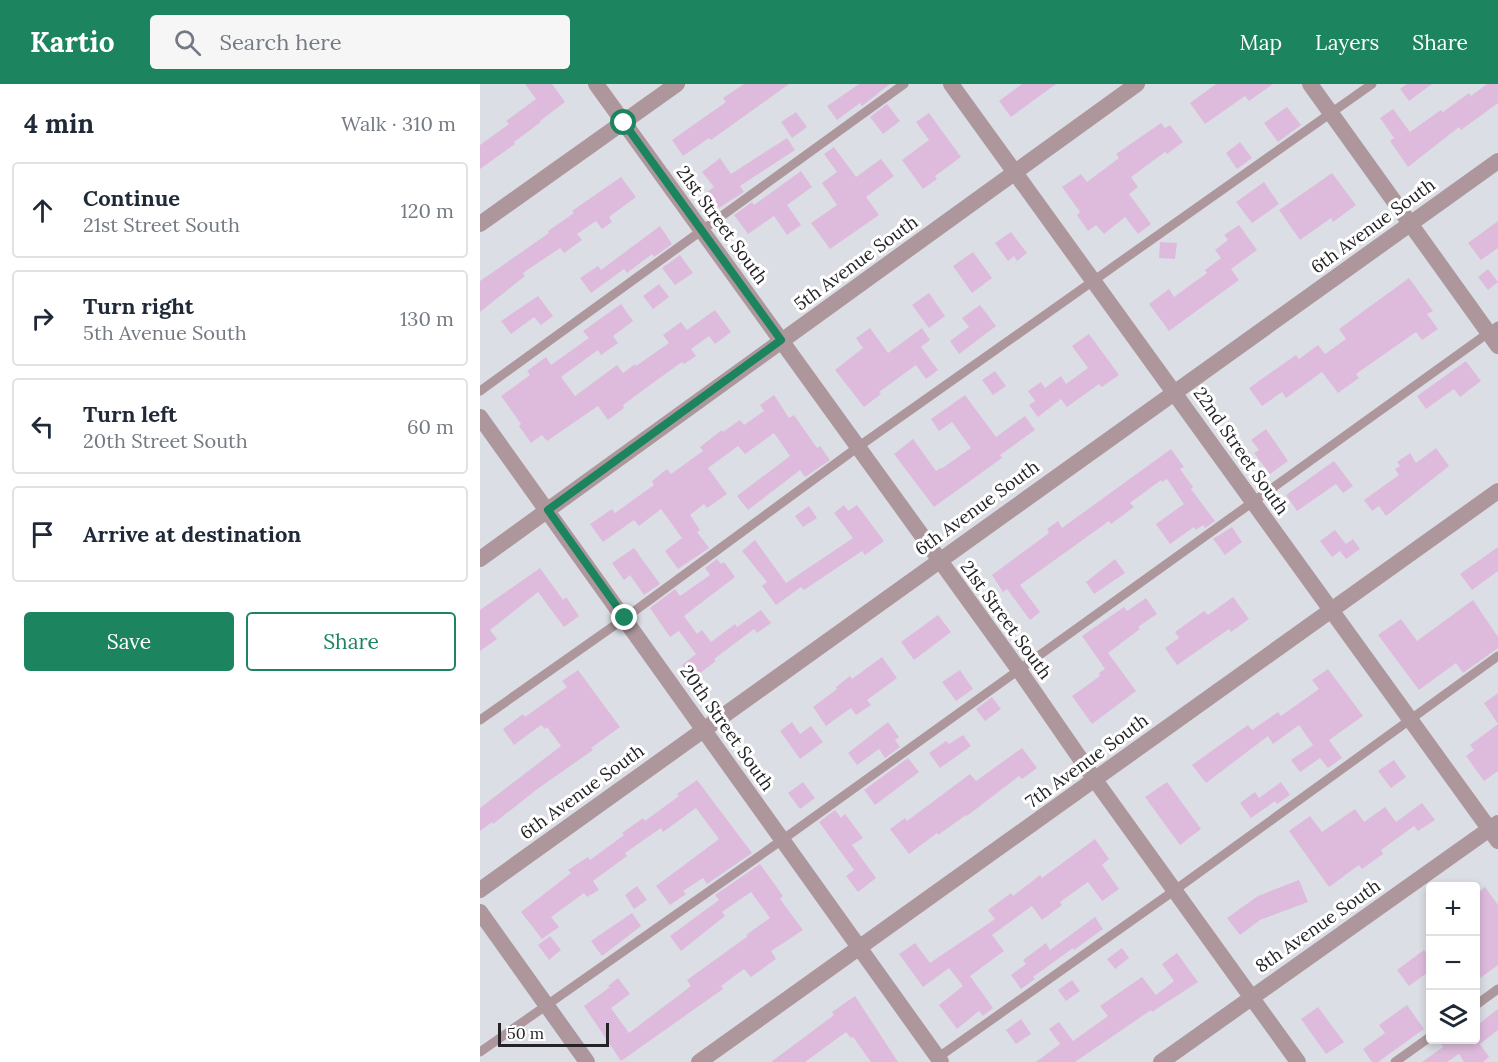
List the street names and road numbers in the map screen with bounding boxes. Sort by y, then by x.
street label: 21st Street South [672,161,773,289]
street label: 6th Avenue South [1306,173,1439,278]
street label: 5th Avenue South [789,210,922,315]
street label: 22nd Street South [1189,382,1294,519]
street label: 6th Avenue South [910,455,1043,560]
street label: 21st Street South [956,556,1057,684]
street label: 20th Street South [675,660,779,795]
street label: 7th Avenue South [1021,708,1153,813]
street label: 6th Avenue South [515,739,648,844]
street label: 8th Avenue South [1251,874,1385,977]

